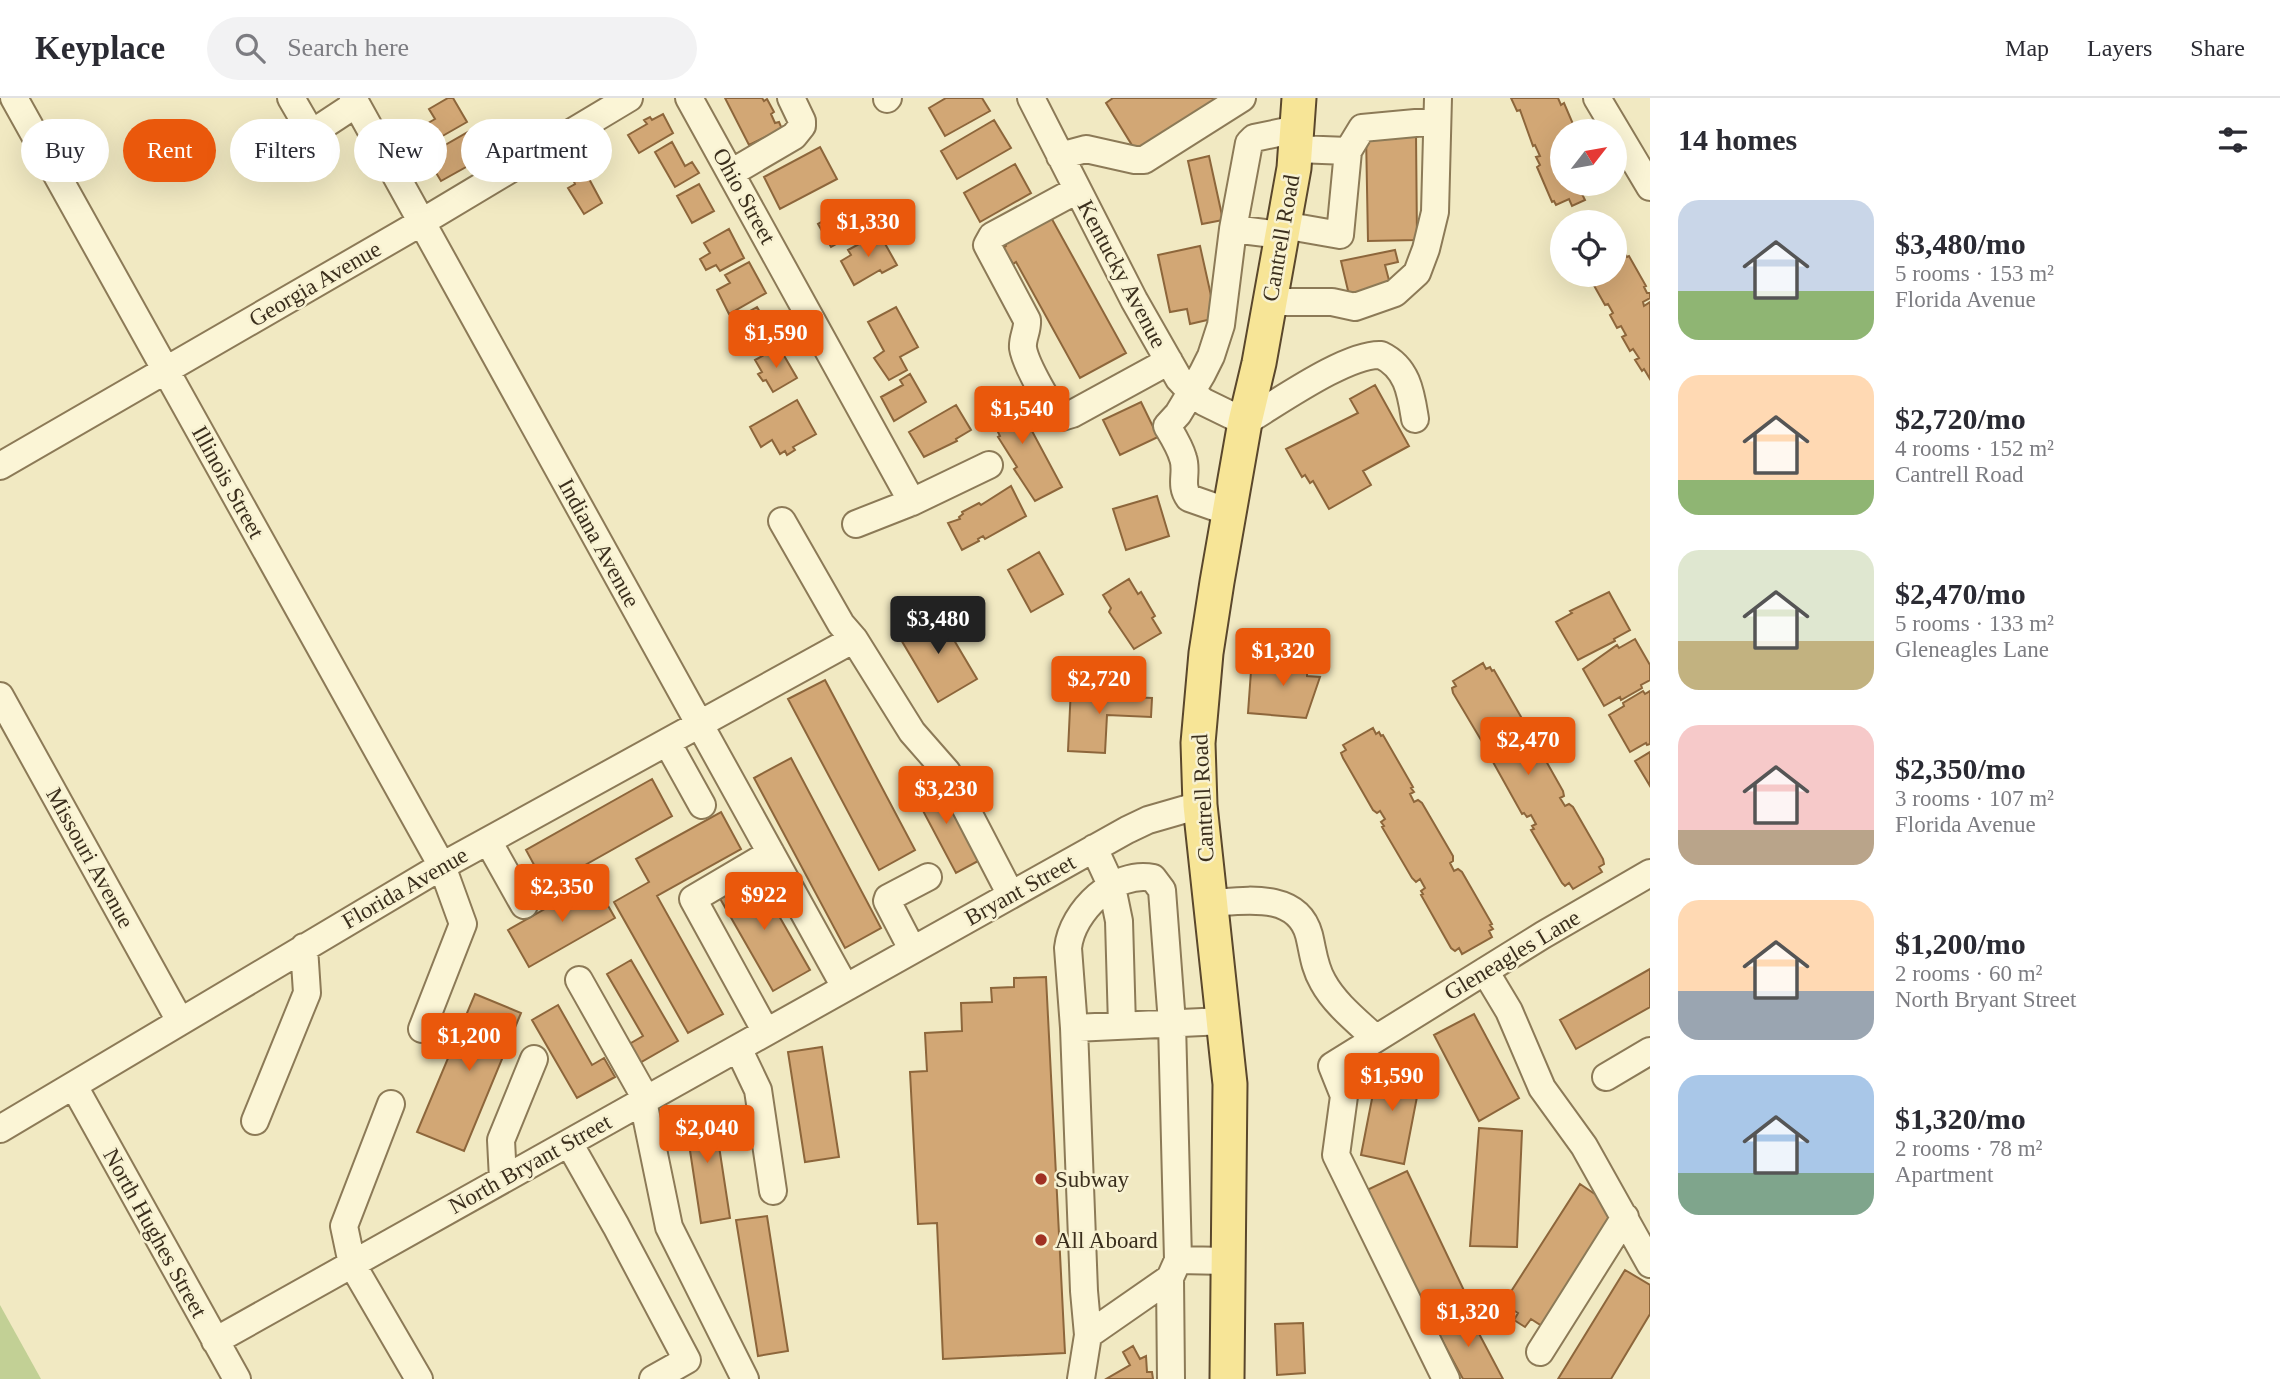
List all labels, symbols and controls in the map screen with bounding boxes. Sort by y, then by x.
search box [207,17,697,80]
icon: search [231,29,269,67]
text: Keyplace [35,30,165,66]
text: Search here [287,33,409,62]
text: Map [2005,35,2049,61]
text: Layers [2087,35,2152,61]
text: Share [2190,35,2245,61]
chip: Buy [21,119,109,182]
chip: Rent [123,119,216,182]
chip: Filters [230,119,340,182]
chip: New [354,119,447,182]
chip: Apartment [461,119,612,182]
north arrow [1550,119,1628,196]
map controls [1550,119,1627,287]
icon: filters [2214,121,2252,159]
text: 14 homes [1678,123,1797,156]
street label: Ohio Street [708,144,781,249]
street label: Cantrell Road [1258,172,1305,303]
street label: Kentucky Avenue [1073,196,1171,352]
pin: $1,330 [811,200,925,259]
text: $1,330 [836,209,900,234]
button: locate [1550,210,1627,287]
text: $3,480/mo [1895,227,2026,260]
icon: home [1734,228,1818,312]
street label: Georgia Avenue [245,236,385,332]
text: 5 rooms · 153 m² [1895,261,2054,286]
text: Florida Avenue [1895,287,2036,312]
pin: $1,590 [719,310,833,370]
text: $1,590 [744,320,808,345]
pin: $1,540 [965,386,1079,446]
text: $1,540 [990,396,1054,421]
text: $2,720/mo [1895,402,2026,435]
icon: home [1734,403,1818,487]
street label: Illinois Street [187,421,269,543]
text: 4 rooms · 152 m² [1895,436,2054,461]
text: Cantrell Road [1895,462,2023,487]
street label: Indiana Avenue [553,474,645,612]
text: $2,470/mo [1895,577,2026,610]
icon: home [1734,578,1818,662]
pin: $3,480 [881,596,995,656]
text: $3,480 [906,606,970,631]
text: 5 rooms · 133 m² [1895,611,2054,636]
pin: $1,320 [1226,628,1340,688]
text: Gleneagles Lane [1895,637,2049,662]
text: $1,320 [1251,638,1315,663]
pin: $2,720 [1042,656,1156,716]
text: $2,720 [1067,666,1131,691]
pin: $2,470 [1471,718,1585,777]
text: $2,470 [1496,727,1560,752]
street label: Cantrell Road [1187,733,1219,863]
text: $2,350/mo [1895,752,2026,785]
icon: home [1734,753,1818,837]
pin: $3,230 [889,766,1003,826]
text: $3,230 [914,776,978,801]
street label: Missouri Avenue [41,784,139,932]
text: 3 rooms · 107 m² [1895,786,2054,811]
text: Florida Avenue [1895,812,2036,837]
street label: Florida Avenue [338,842,472,934]
street label: Bryant Street [961,849,1080,931]
pin: $2,350 [505,864,619,924]
pin: $922 [723,872,805,932]
text: $2,350 [530,874,594,899]
text: $922 [741,882,787,907]
street label: Gleneagles Lane [1440,905,1584,1005]
text: $1,200/mo [1895,927,2026,960]
icon: home [1734,928,1818,1012]
text: 2 rooms · 60 m² [1895,961,2042,986]
text: North Bryant Street [1895,987,2076,1012]
pin: $1,200 [412,1014,526,1073]
text: $1,200 [437,1023,501,1048]
pin: $1,590 [1335,1054,1449,1113]
text: $1,590 [1360,1063,1424,1088]
text: $1,320/mo [1895,1102,2026,1135]
icon: home [1734,1103,1818,1187]
pin: $2,040 [650,1105,764,1165]
street label: North Bryant Street [445,1109,616,1219]
text: $2,040 [675,1115,739,1140]
text: 2 rooms · 78 m² [1895,1136,2042,1161]
street label: North Hughes Street [98,1144,212,1322]
text: Apartment [1895,1162,1993,1187]
place label: Subway [1055,1167,1130,1192]
marker: Subway [1033,1171,1049,1187]
place label: All Aboard [1055,1228,1158,1253]
marker: All Aboard [1033,1232,1049,1248]
pin: $1,320 [1411,1290,1525,1349]
text: $1,320 [1436,1299,1500,1324]

